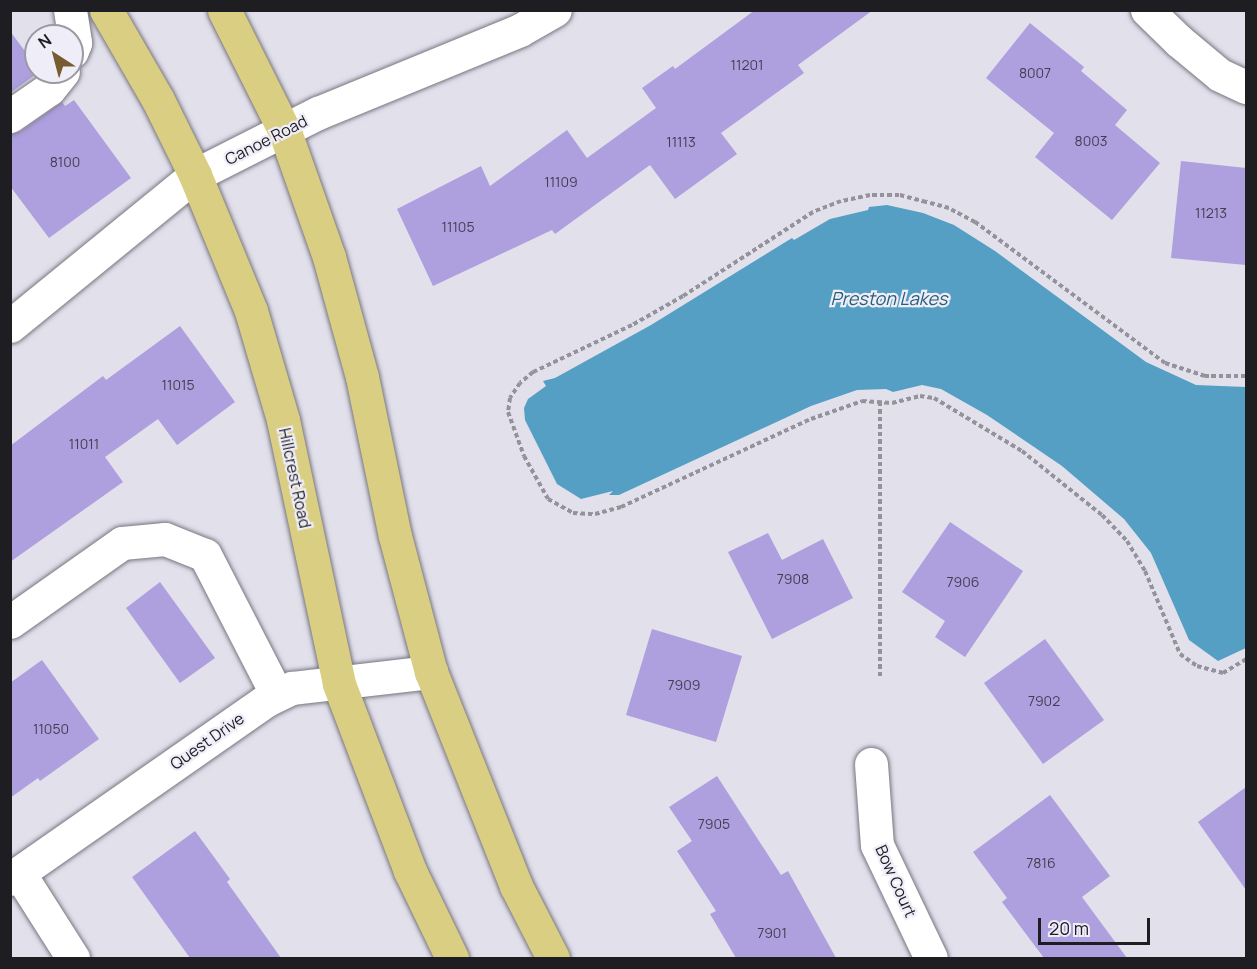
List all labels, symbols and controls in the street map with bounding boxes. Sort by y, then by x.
north arrow [24,24,84,84]
text: N [33,29,56,53]
house number: 11201 [731,57,763,73]
house number: 8007 [1019,65,1051,81]
street label: Canoe Road [222,111,310,169]
house number: 8003 [1075,133,1107,149]
house number: 11113 [666,134,696,150]
house number: 8100 [50,154,80,170]
house number: 11109 [544,174,578,190]
house number: 11213 [1195,205,1227,221]
house number: 11105 [441,219,475,235]
water label: Preston Lakes [831,287,947,309]
house number: 11015 [161,377,195,393]
street label: Hillcrest Road [275,426,315,530]
house number: 11011 [69,436,99,452]
house number: 7908 [777,571,809,587]
house number: 7906 [947,574,979,590]
house number: 7909 [668,677,700,693]
house number: 7902 [1028,693,1060,709]
street label: Quest Drive [166,709,248,773]
house number: 11050 [33,721,69,737]
house number: 7905 [698,816,730,832]
street label: Bow Court [872,842,920,920]
house number: 7816 [1026,855,1056,871]
scale bar [1041,906,1154,944]
text: 20 m [1049,916,1089,940]
house number: 7901 [757,925,787,941]

